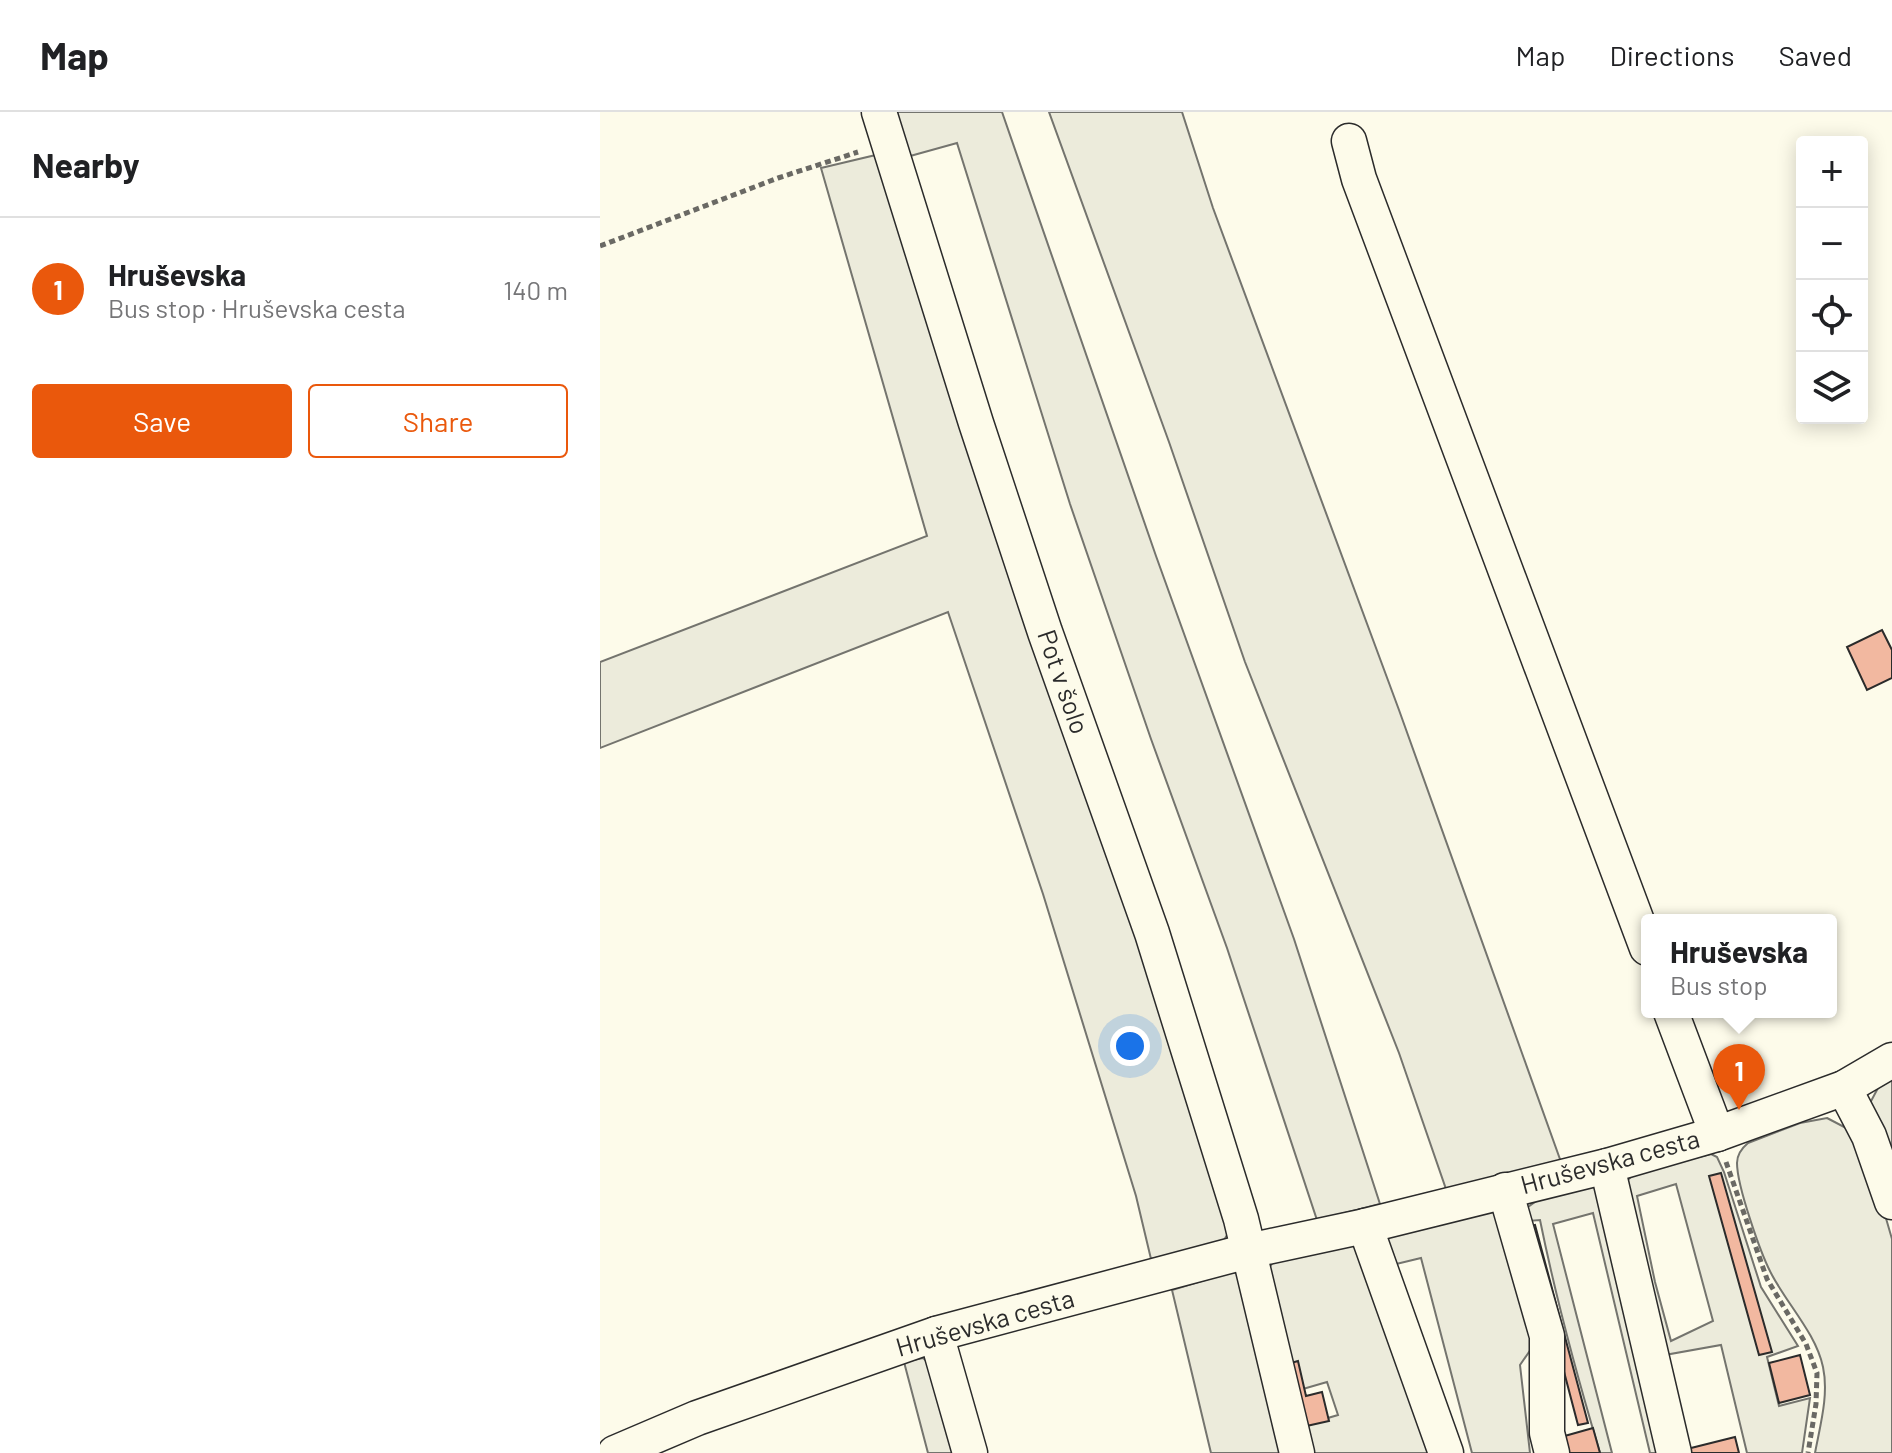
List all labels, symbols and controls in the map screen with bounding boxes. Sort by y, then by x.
text: Map [40,32,109,78]
text: Map [1516,38,1565,72]
text: Directions [1609,38,1735,72]
text: Saved [1779,38,1852,72]
map controls [1796,136,1868,424]
button: + [1796,136,1868,208]
text: Nearby [32,144,140,185]
button: − [1796,208,1868,280]
text: Hruševska [108,256,246,292]
text: 1 [53,274,63,305]
text: 140 m [503,274,568,305]
button: locate [1796,280,1868,352]
text: Bus stop · Hruševska cesta [108,292,406,323]
button: layers [1796,352,1868,424]
button: Save [32,384,292,458]
button: Share [308,384,568,458]
street label: Pot v šolo [1032,625,1097,738]
popup [1641,914,1837,1018]
text: Hruševska [1670,933,1808,969]
text: Bus stop [1670,969,1768,1000]
your location [1110,1026,1150,1066]
pin: 1 [1713,1044,1765,1110]
street label: Hruševska cesta [1517,1122,1703,1199]
street label: Hruševska cesta [892,1281,1077,1362]

